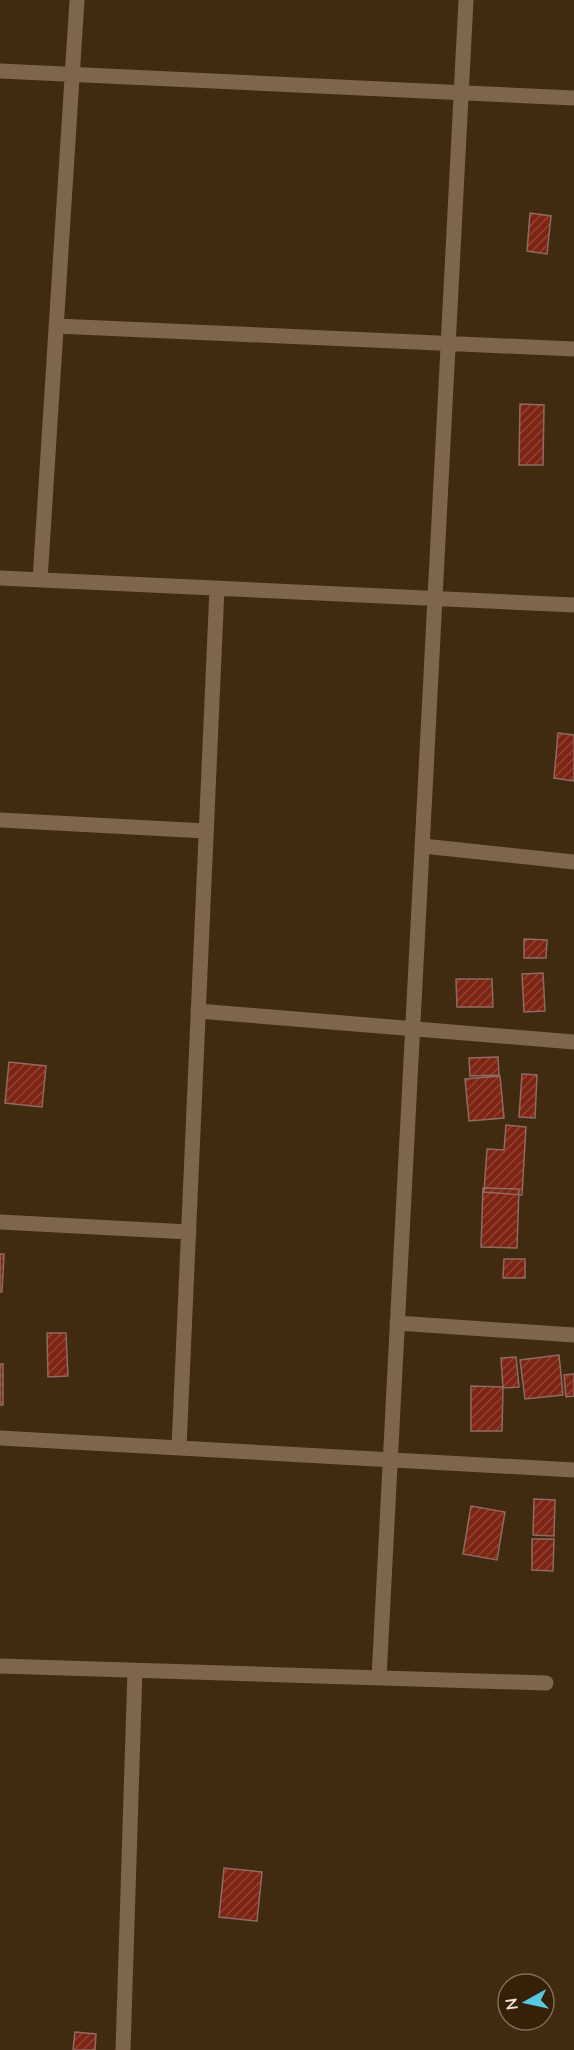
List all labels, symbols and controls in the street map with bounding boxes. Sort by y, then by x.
north arrow [496,1972,556,2032]
text: N [500,1996,524,2011]

